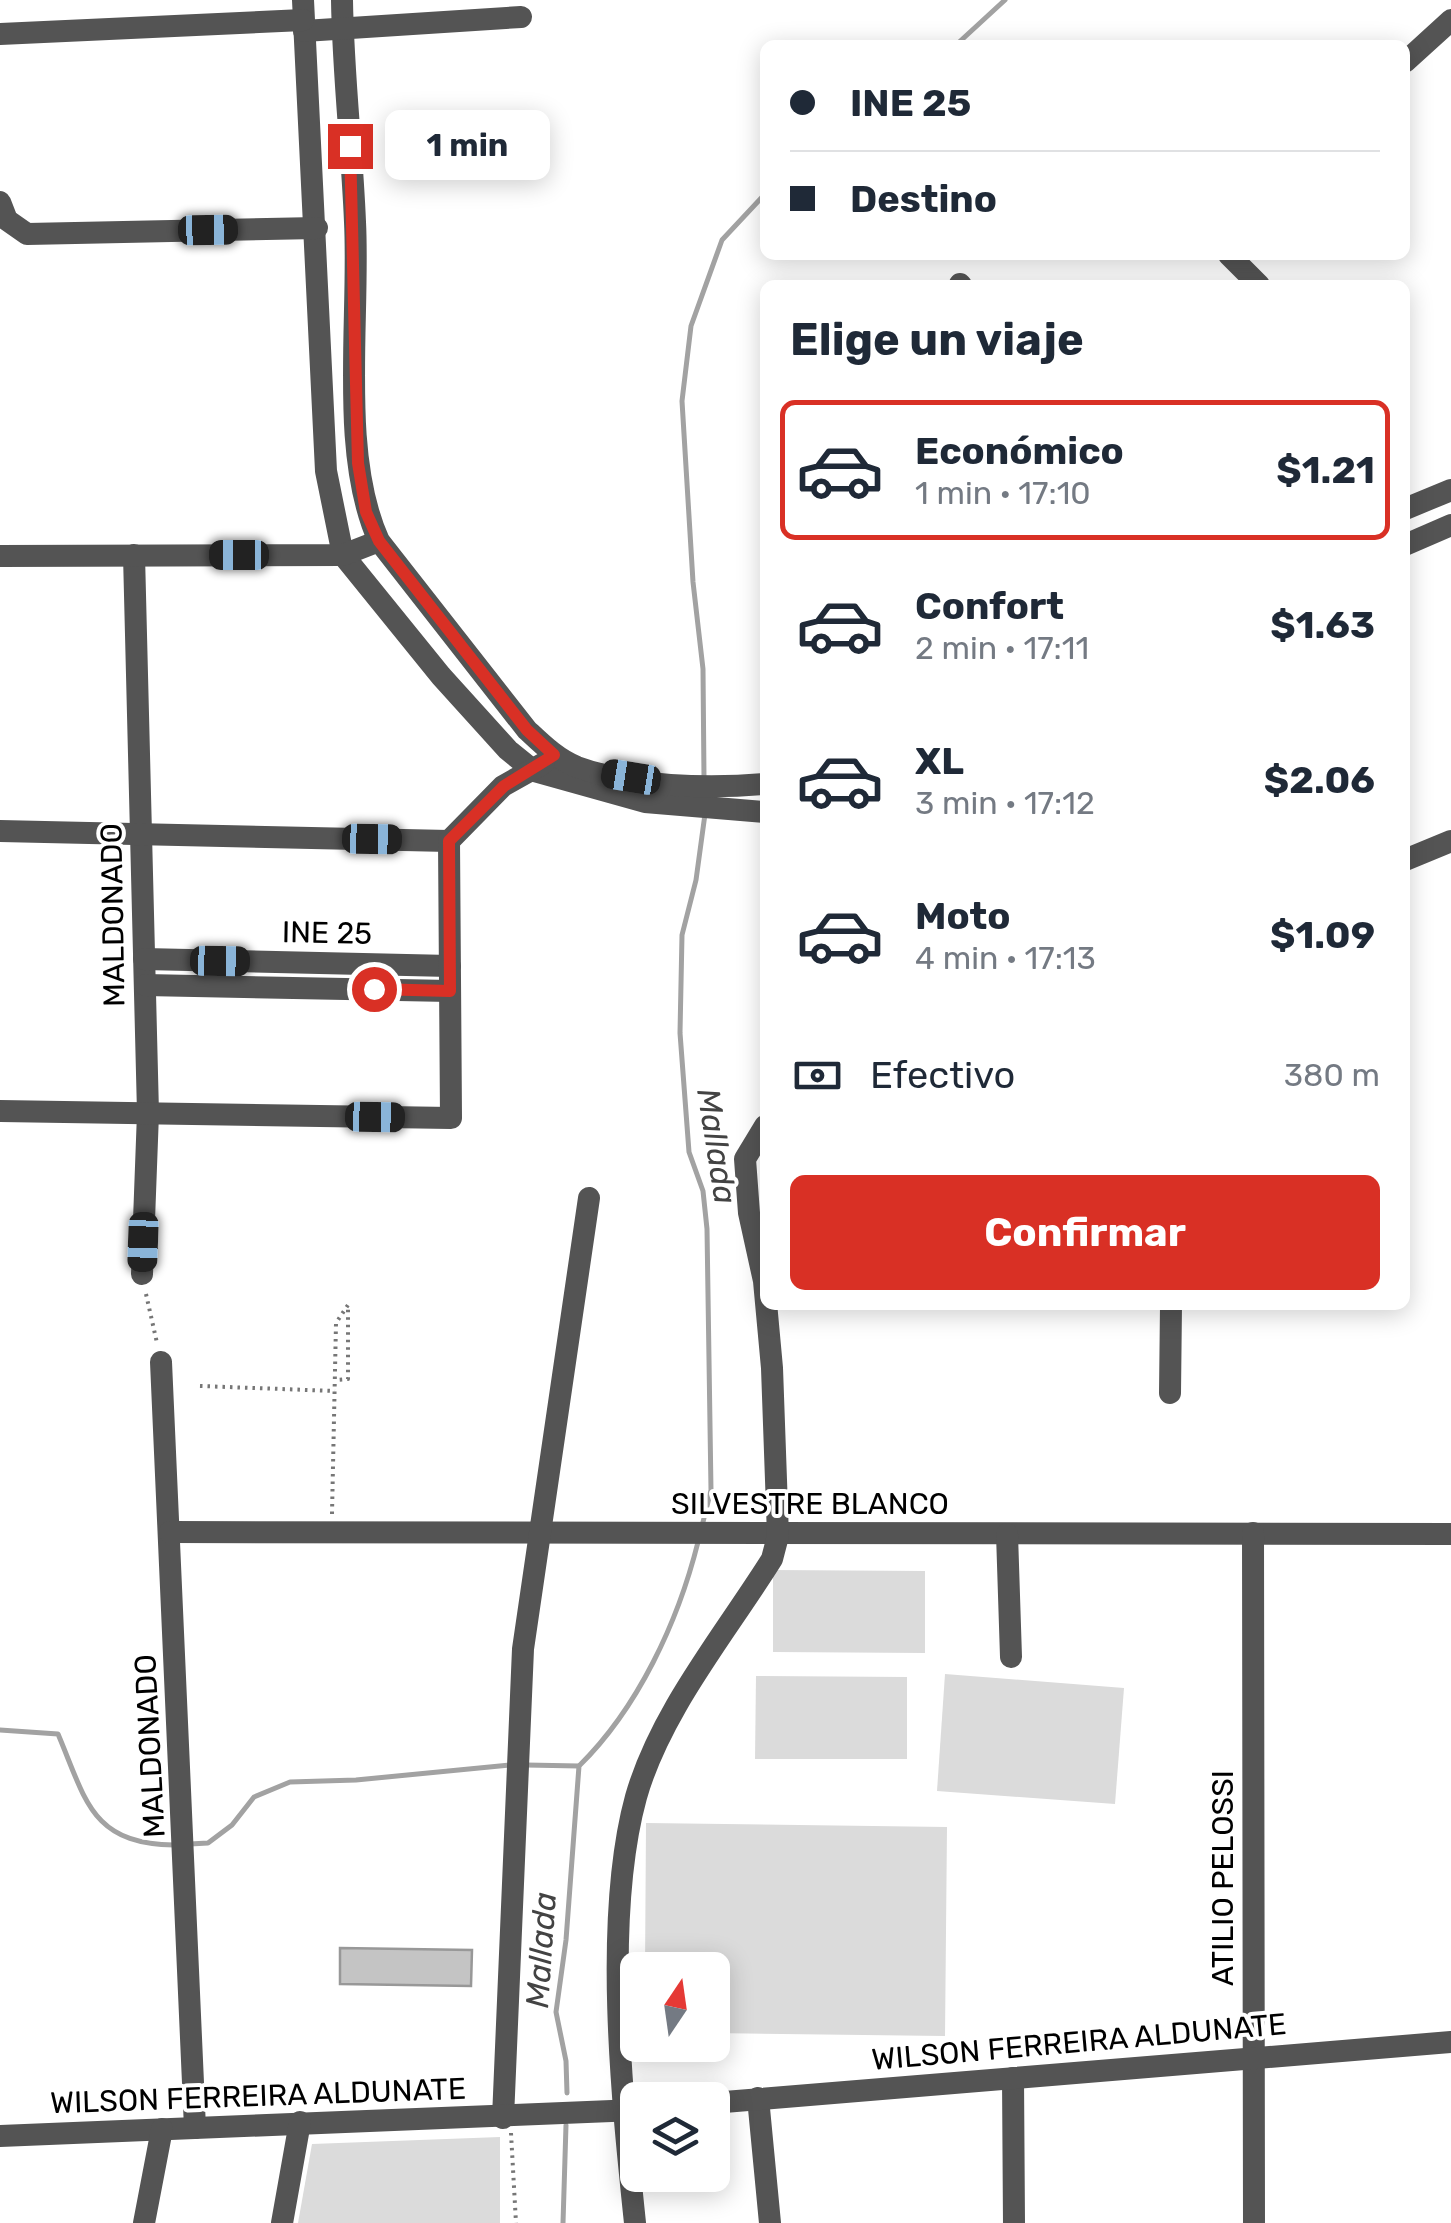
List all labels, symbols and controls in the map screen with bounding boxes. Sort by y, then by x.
text: INE 25 [850,80,971,126]
callout: 1 min [385,111,550,181]
route end [328,124,373,169]
text: 1 min [427,126,508,164]
text: Destino [850,176,997,222]
car [178,214,238,246]
text: Elige un viaje [790,313,1084,366]
icon: car [795,425,885,515]
text: Económico [915,428,1124,474]
text: $1.21 [1276,447,1375,493]
text: 1 min · 17:10 [915,474,1091,512]
car [209,540,269,570]
icon: car [795,580,885,670]
text: Confort [915,583,1064,629]
text: $1.63 [1270,602,1375,648]
text: 2 min · 17:11 [915,629,1089,667]
icon: car [795,735,885,825]
text: XL [915,738,964,784]
car [599,757,663,797]
text: $2.06 [1264,757,1375,803]
text: 3 min · 17:12 [915,784,1095,822]
street label: MALDONADO [93,823,133,1007]
car [342,823,402,855]
icon: car [795,890,885,980]
text: Moto [915,893,1011,939]
text: $1.09 [1270,912,1375,958]
street label: INE 25 [282,914,372,952]
text: 4 min · 17:13 [915,939,1096,977]
car [190,945,250,977]
route start [352,967,397,1012]
icon: cash [790,1048,845,1103]
text: Efectivo [870,1052,1015,1098]
text: 380 m [1284,1056,1380,1094]
water label: Mallada [689,1086,745,1206]
car [345,1101,405,1133]
button: Confirmar [790,1175,1380,1290]
car [127,1211,159,1273]
street label: SILVESTRE BLANCO [671,1486,949,1522]
street label: MALDONADO [127,1653,173,1839]
street label: ATILIO PELOSSI [1205,1770,1241,1986]
water label: Mallada [518,1891,564,2009]
north arrow [620,1952,730,2062]
map controls [620,1952,730,2192]
street label: WILSON FERREIRA ALDUNATE [870,2006,1288,2078]
street label: WILSON FERREIRA ALDUNATE [49,2071,467,2121]
button: layers [620,2082,730,2192]

